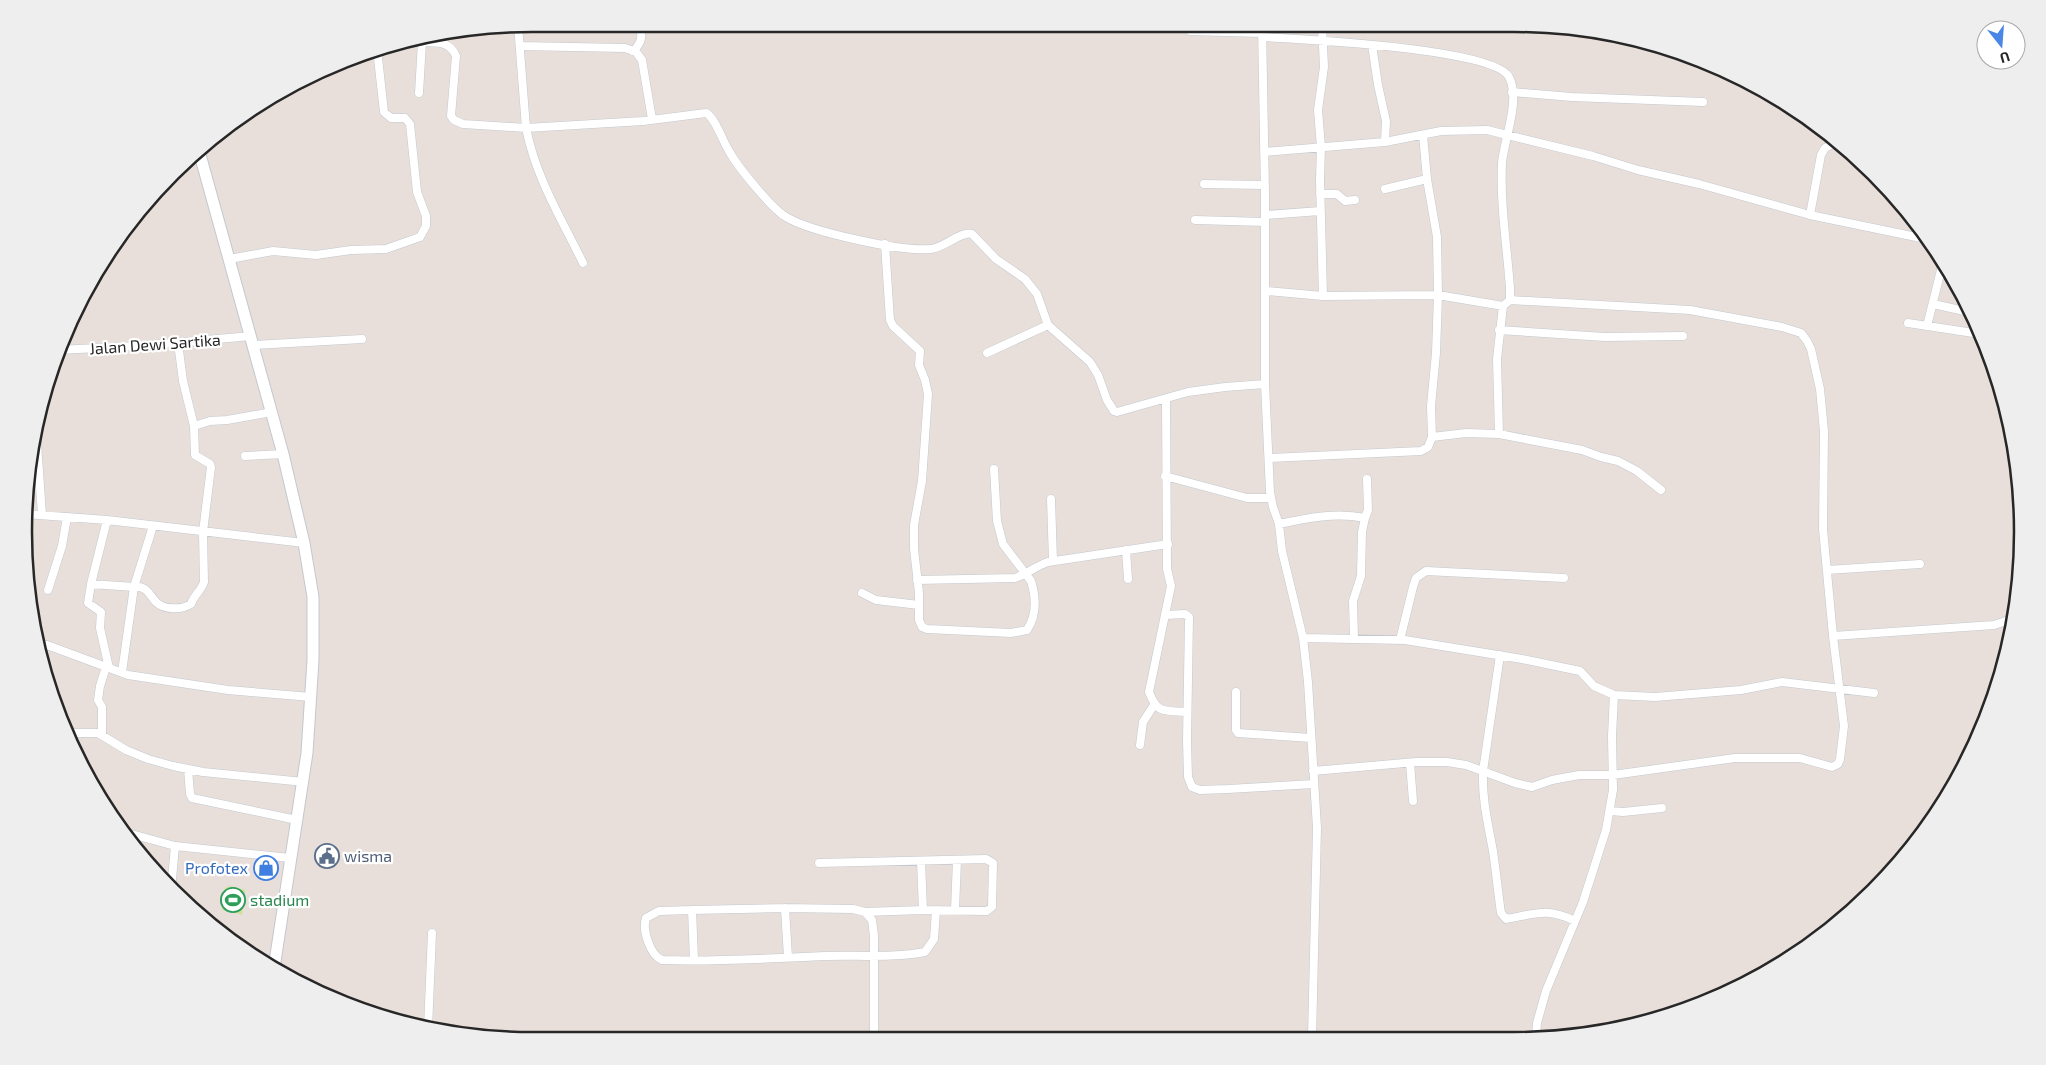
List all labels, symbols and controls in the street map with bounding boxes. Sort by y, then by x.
north arrow [1976,20,2026,70]
text: U [1998,48,2012,67]
street label: Jalan Dewi Sartika [89,329,221,358]
public building icon: wisma [314,843,340,869]
place label: wisma [344,846,392,865]
shop icon: Profotex [253,855,279,881]
place label: Profotex [185,858,249,877]
sports icon: stadium [220,887,246,913]
place label: stadium [250,890,309,909]

